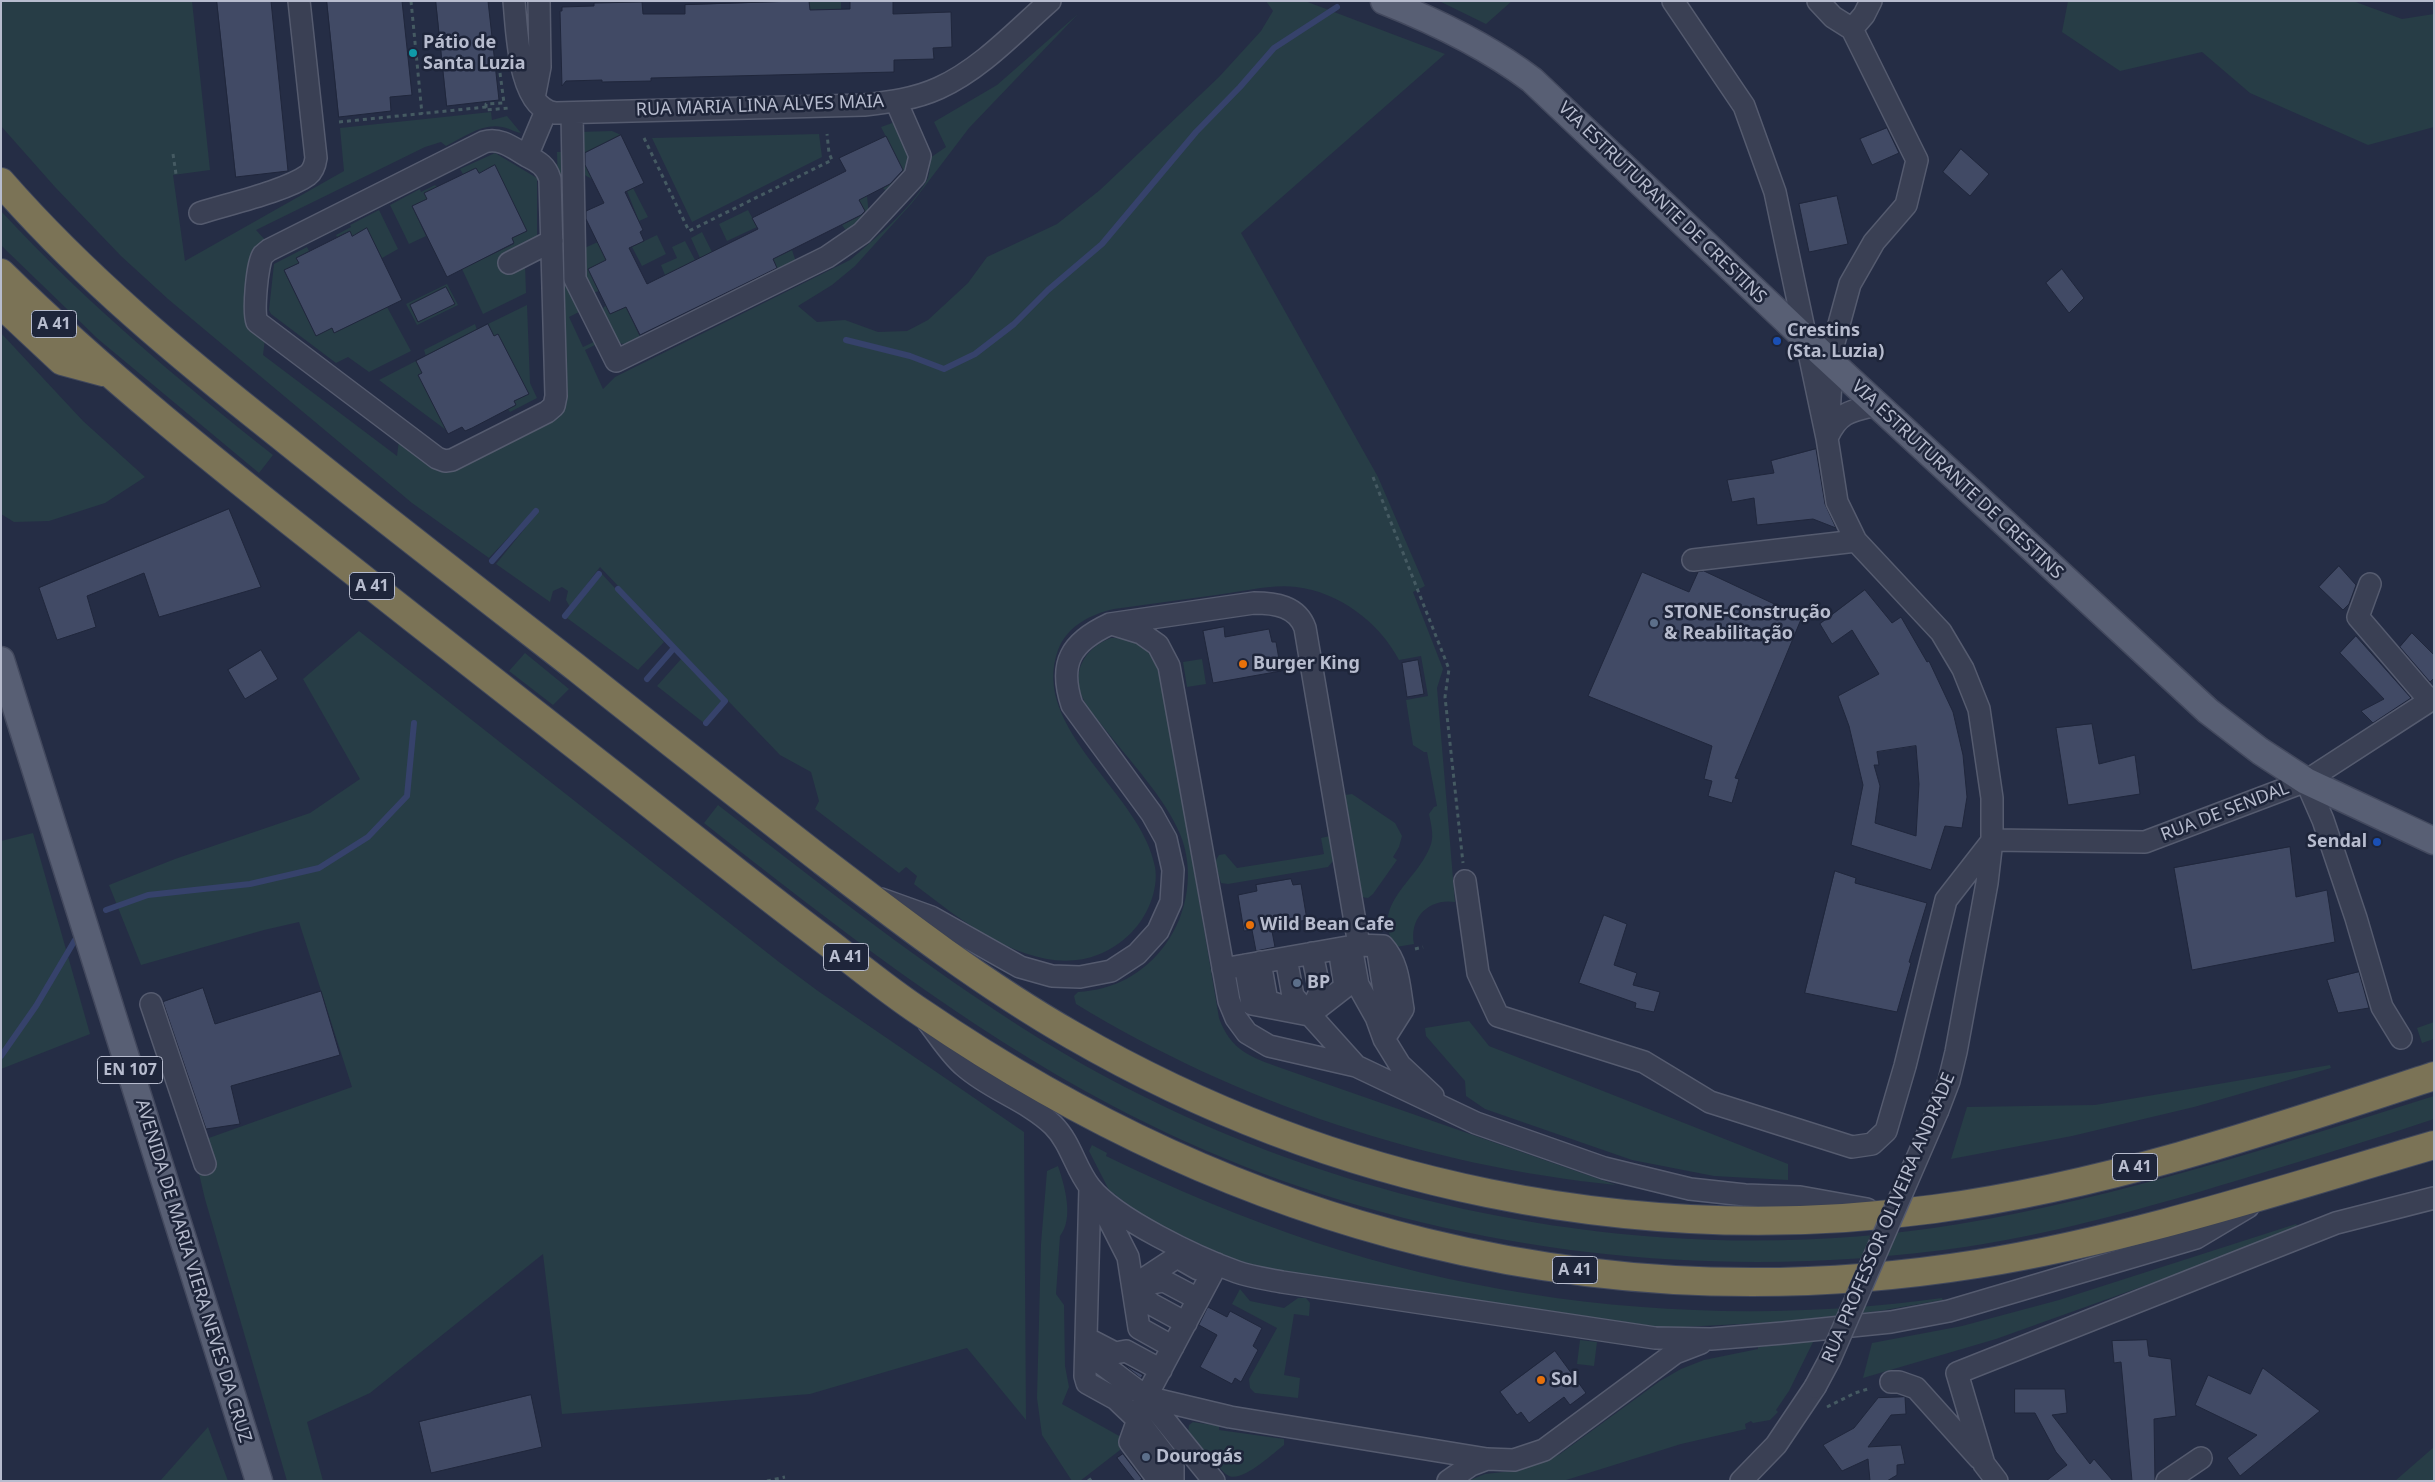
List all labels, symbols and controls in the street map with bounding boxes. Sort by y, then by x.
place label: Pátio de Santa Luzia [423,32,525,74]
marker: Pátio de Santa Luzia [407,47,419,59]
street label: RUA MARIA LINA ALVES MAIA [635,91,885,121]
street label: VIA ESTRUTURANTE DE CRESTINS [1553,97,1771,309]
road number: A 41 [32,310,76,338]
place label: Crestins (Sta. Luzia) [1787,320,1884,362]
marker: Crestins (Sta. Luzia) [1771,335,1783,347]
street label: VIA ESTRUTURANTE DE CRESTINS [1847,376,2067,584]
road number: A 41 [350,572,394,600]
place label: STONE-Construção & Reabilitação [1664,602,1831,644]
marker: STONE-Construção & Reabilitação [1648,617,1660,629]
place label: Burger King [1253,653,1360,675]
marker: Burger King [1237,658,1249,670]
street label: RUA DE SENDAL [2158,778,2292,846]
place label: Sendal [2307,831,2367,853]
marker: Sendal [2371,836,2383,848]
place label: Wild Bean Cafe [1260,914,1394,936]
marker: Wild Bean Cafe [1244,919,1256,931]
road number: A 41 [824,944,868,970]
place label: BP [1307,972,1330,994]
marker: BP [1291,977,1303,989]
road number: EN 107 [98,1056,162,1084]
street label: RUA PROFESSOR OLIVEIRA ANDRADE [1818,1069,1960,1367]
street label: AVENIDA DE MARIA VIERA NEVES DA CRUZ [130,1097,256,1445]
road number: A 41 [2112,1154,2158,1180]
road number: A 41 [1552,1256,1598,1284]
place label: Sol [1551,1369,1578,1391]
marker: Sol [1535,1374,1547,1386]
place label: Dourogás [1156,1446,1242,1468]
marker: Dourogás [1140,1451,1152,1463]

